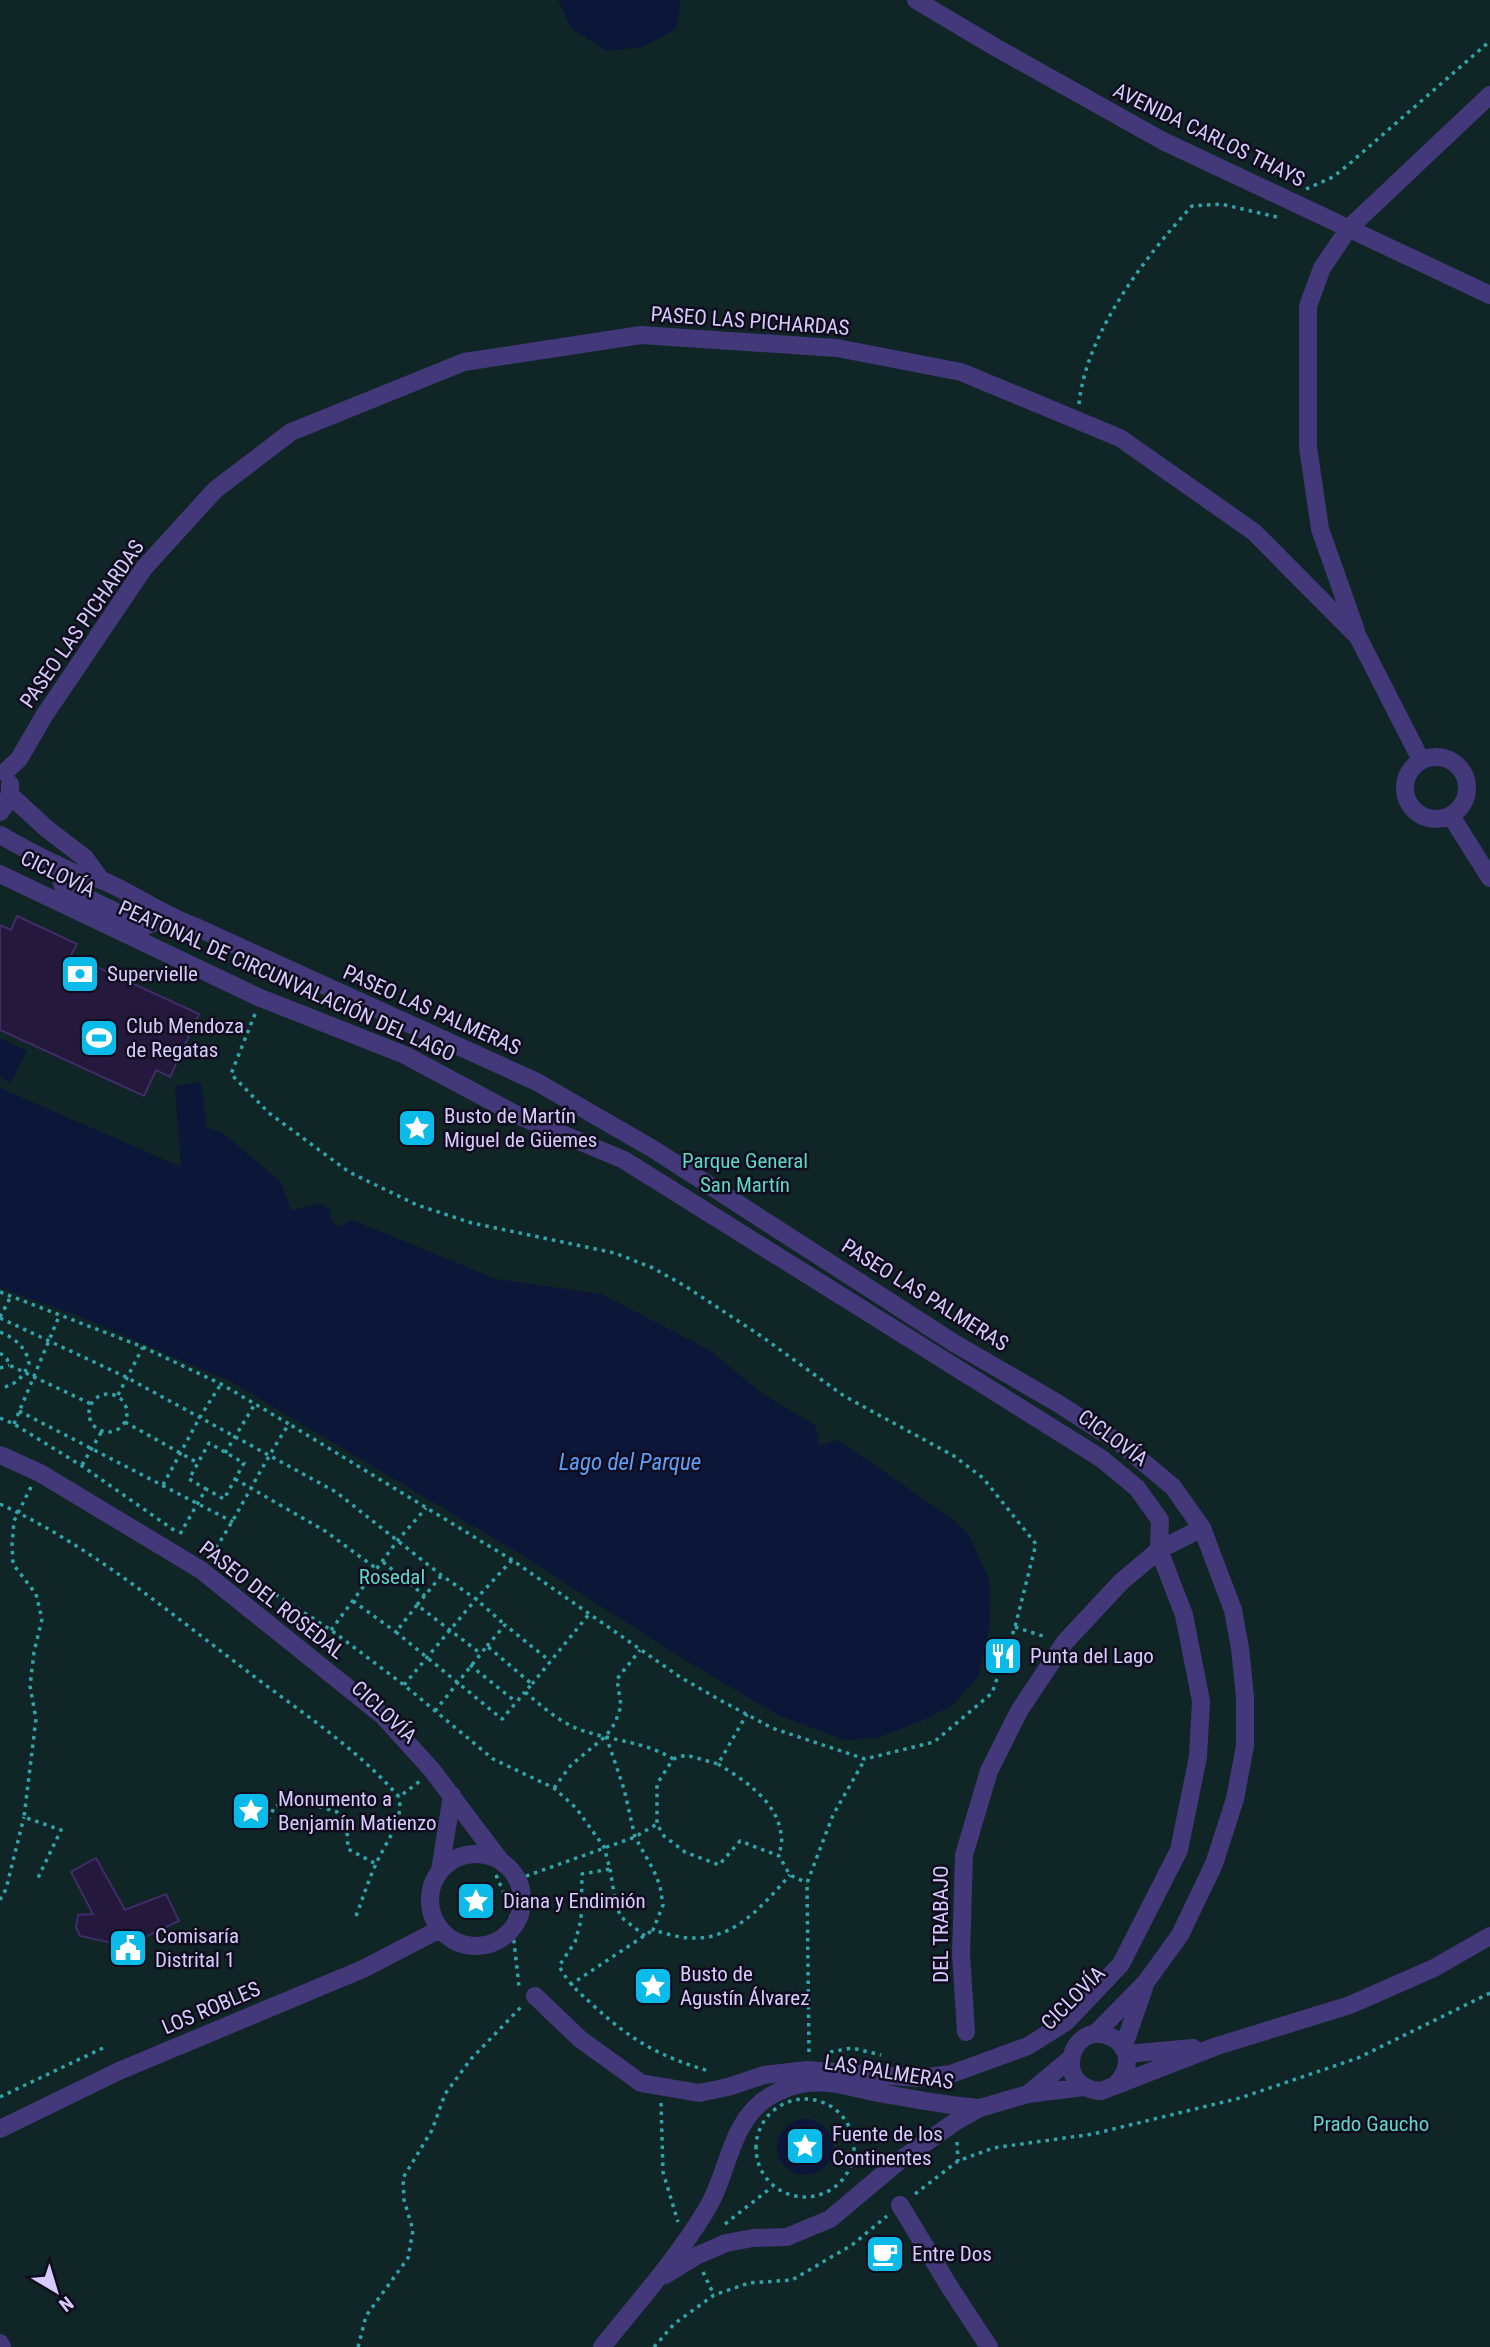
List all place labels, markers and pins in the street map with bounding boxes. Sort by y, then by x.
bank icon: Supervielle [59,953,101,995]
place label: Supervielle [107,962,198,986]
place label: Club Mendoza de Regatas [126,1014,244,1062]
sports icon: Club Mendoza de Regatas [78,1017,120,1059]
place label: Busto de Martín Miguel de Güemes [444,1104,597,1152]
place icon: Busto de Martín Miguel de Güemes [396,1107,438,1149]
restaurant icon: Punta del Lago [982,1635,1024,1677]
place label: Punta del Lago [1030,1644,1154,1668]
place label: Monumento a Benjamín Matienzo [278,1787,437,1835]
place icon: Monumento a Benjamín Matienzo [230,1790,272,1832]
place icon: Diana y Endimión [455,1880,497,1922]
place label: Diana y Endimión [503,1889,646,1913]
place label: Comisaría Distrital 1 [155,1924,239,1972]
public building icon: Comisaría Distrital 1 [107,1927,149,1969]
place label: Busto de Agustín Álvarez [680,1962,809,2010]
place icon: Busto de Agustín Álvarez [632,1965,674,2007]
place label: Fuente de los Continentes [832,2122,943,2170]
place icon: Fuente de los Continentes [784,2125,826,2167]
cafe icon: Entre Dos [864,2233,906,2275]
place label: Entre Dos [912,2242,992,2266]

